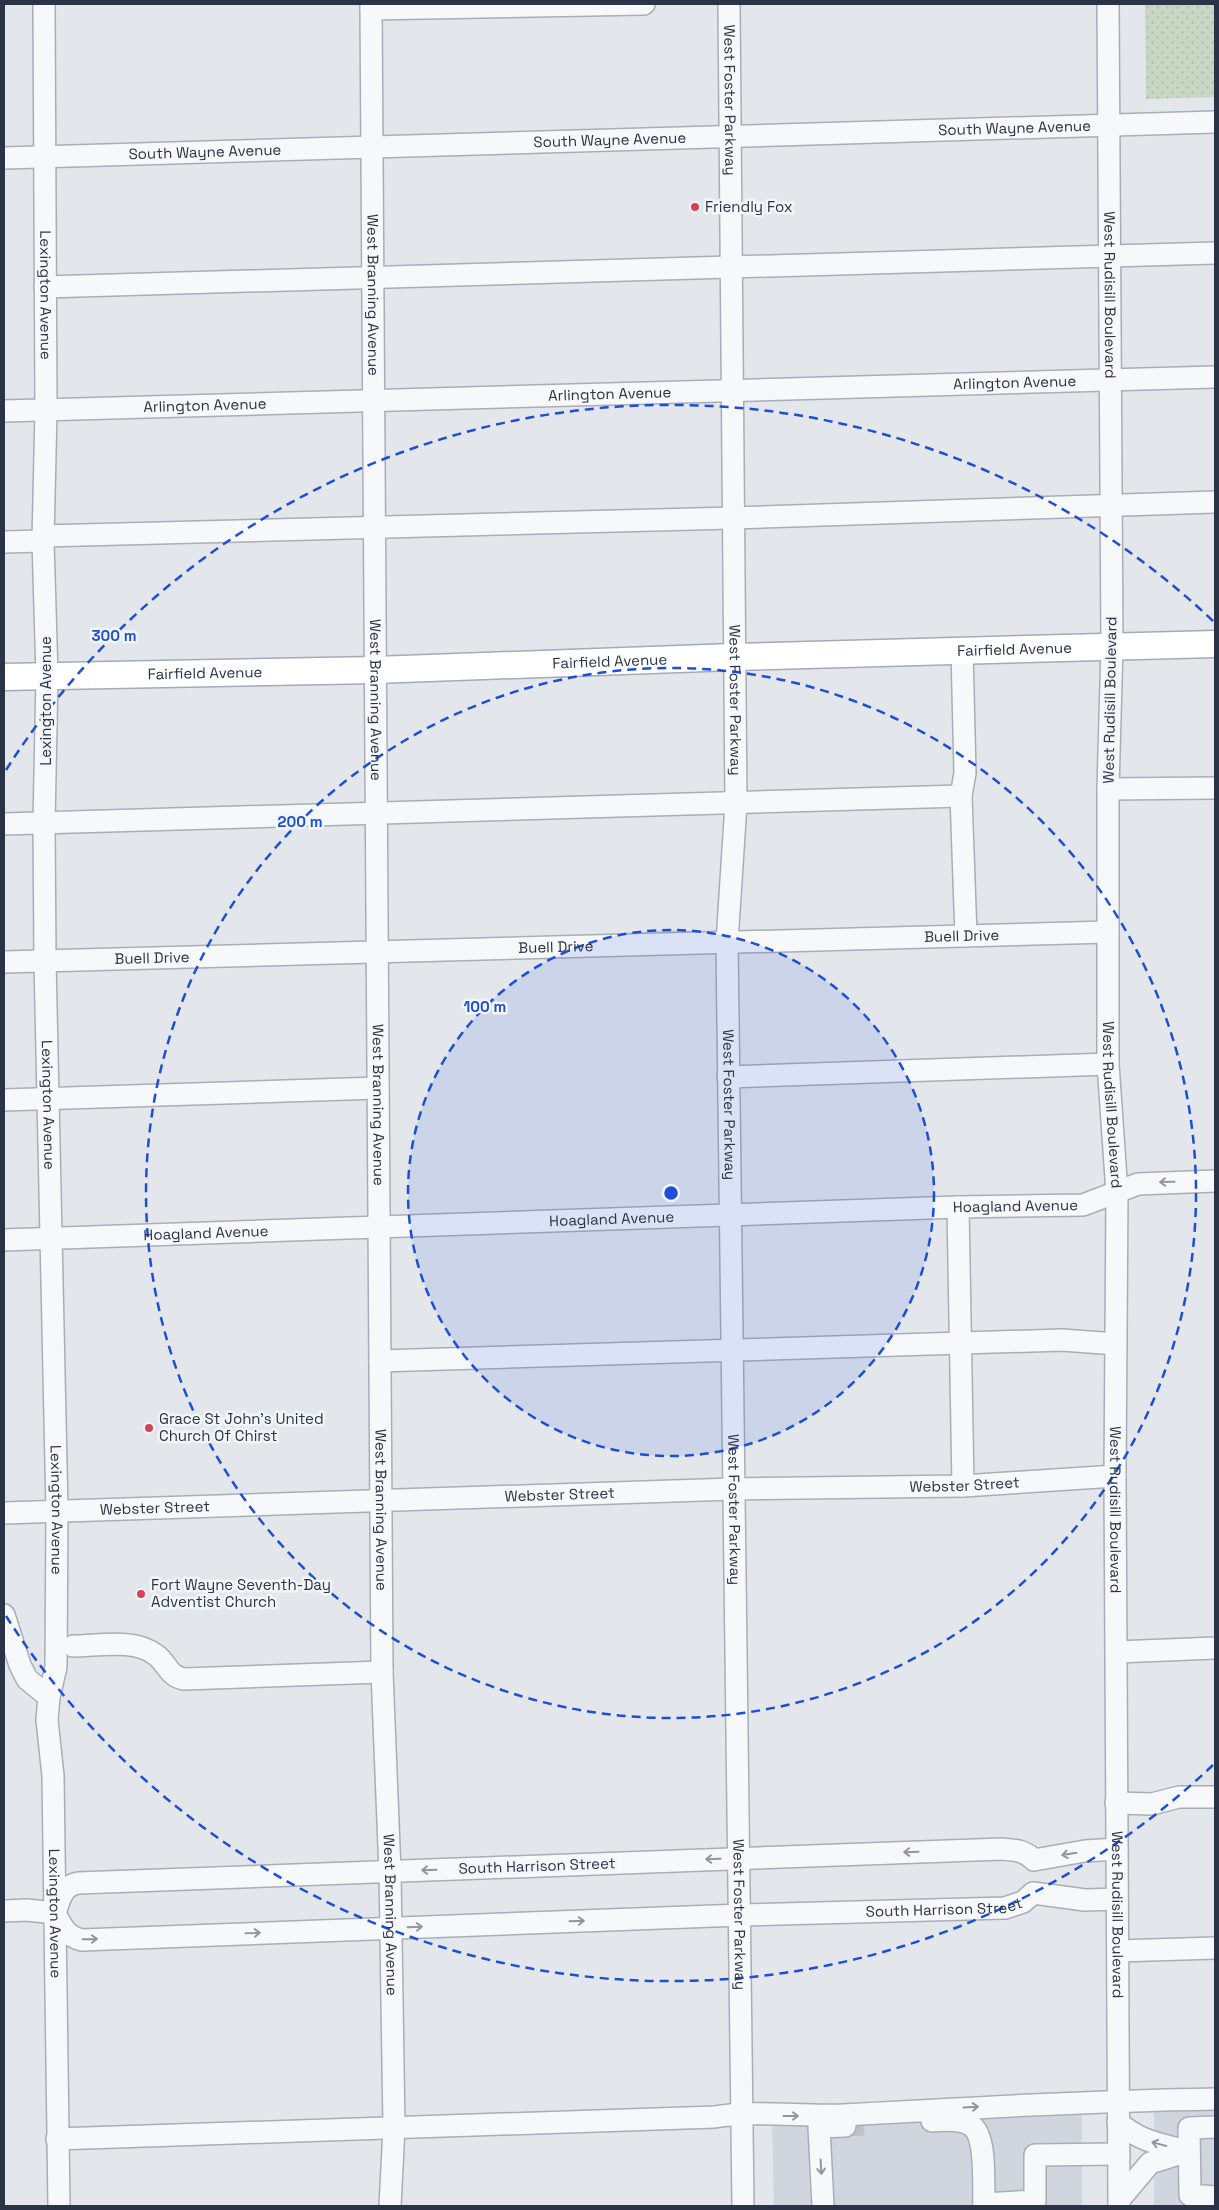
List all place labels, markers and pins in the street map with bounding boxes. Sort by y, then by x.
place label: Friendly Fox [705,197,793,216]
marker: Friendly Fox [689,201,701,213]
centre of rings [662,1184,680,1202]
place label: Grace St John's United Church Of Chirst [159,1409,324,1445]
marker: Grace St John's United Church Of Chirst [143,1422,155,1434]
place label: Fort Wayne Seventh-Day Adventist Church [151,1575,331,1611]
marker: Fort Wayne Seventh-Day Adventist Church [135,1588,147,1600]

